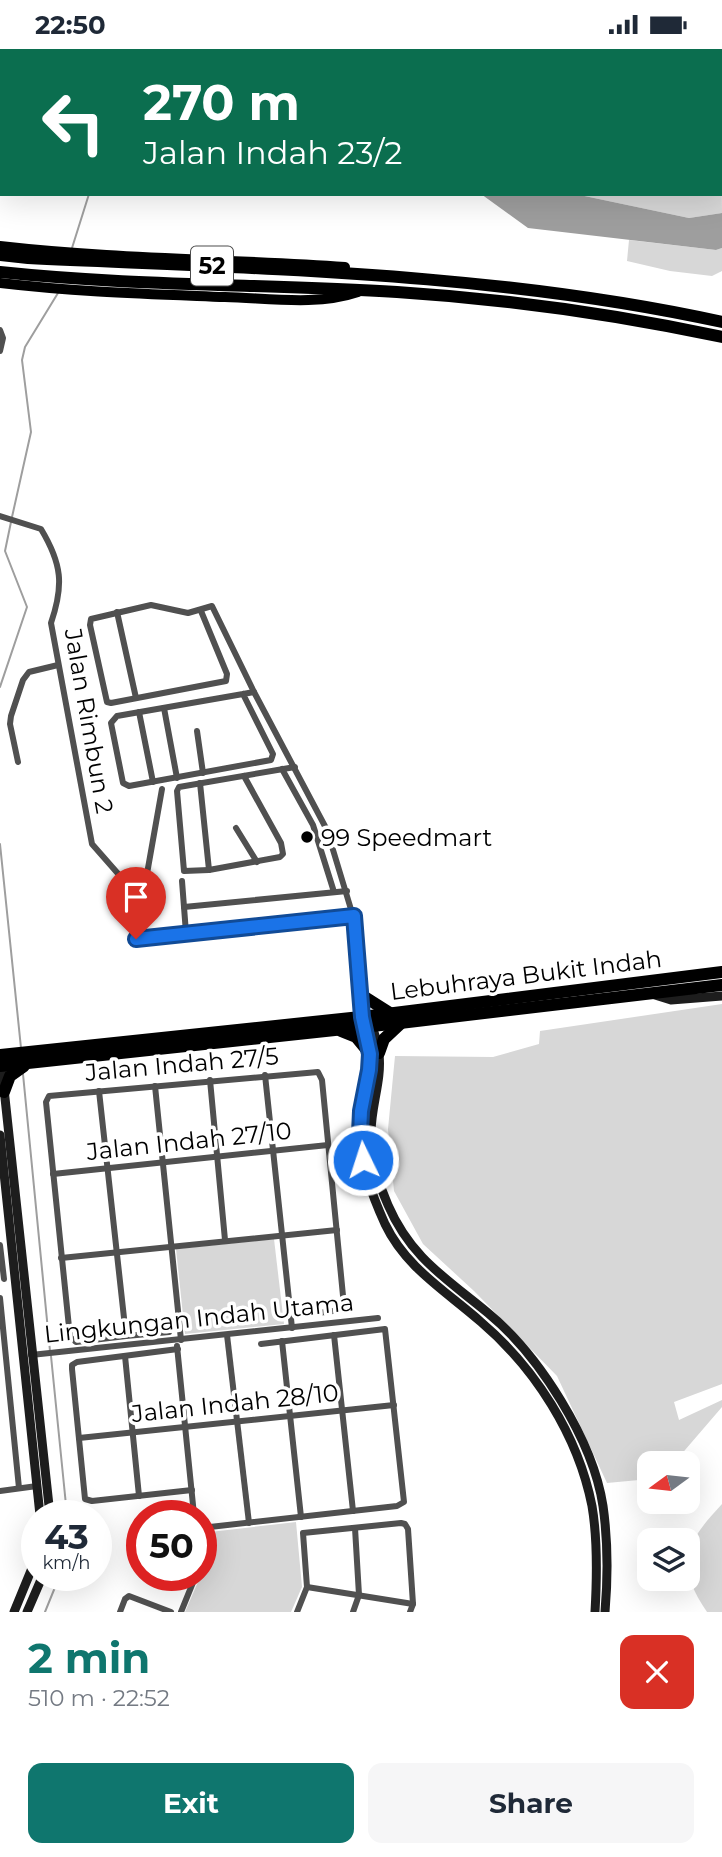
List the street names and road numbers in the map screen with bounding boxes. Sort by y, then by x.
road number: 52 [191,247,233,285]
street label: Jalan Rimbun 2 [58,625,120,816]
street label: Lebuhraya Bukit Indah [389,944,663,1006]
street label: Jalan Indah 27/5 [83,1041,280,1087]
street label: Jalan Indah 27/10 [84,1116,293,1166]
street label: Lingkungan Indah Utama [43,1287,355,1349]
street label: Jalan Indah 28/10 [129,1378,340,1428]

